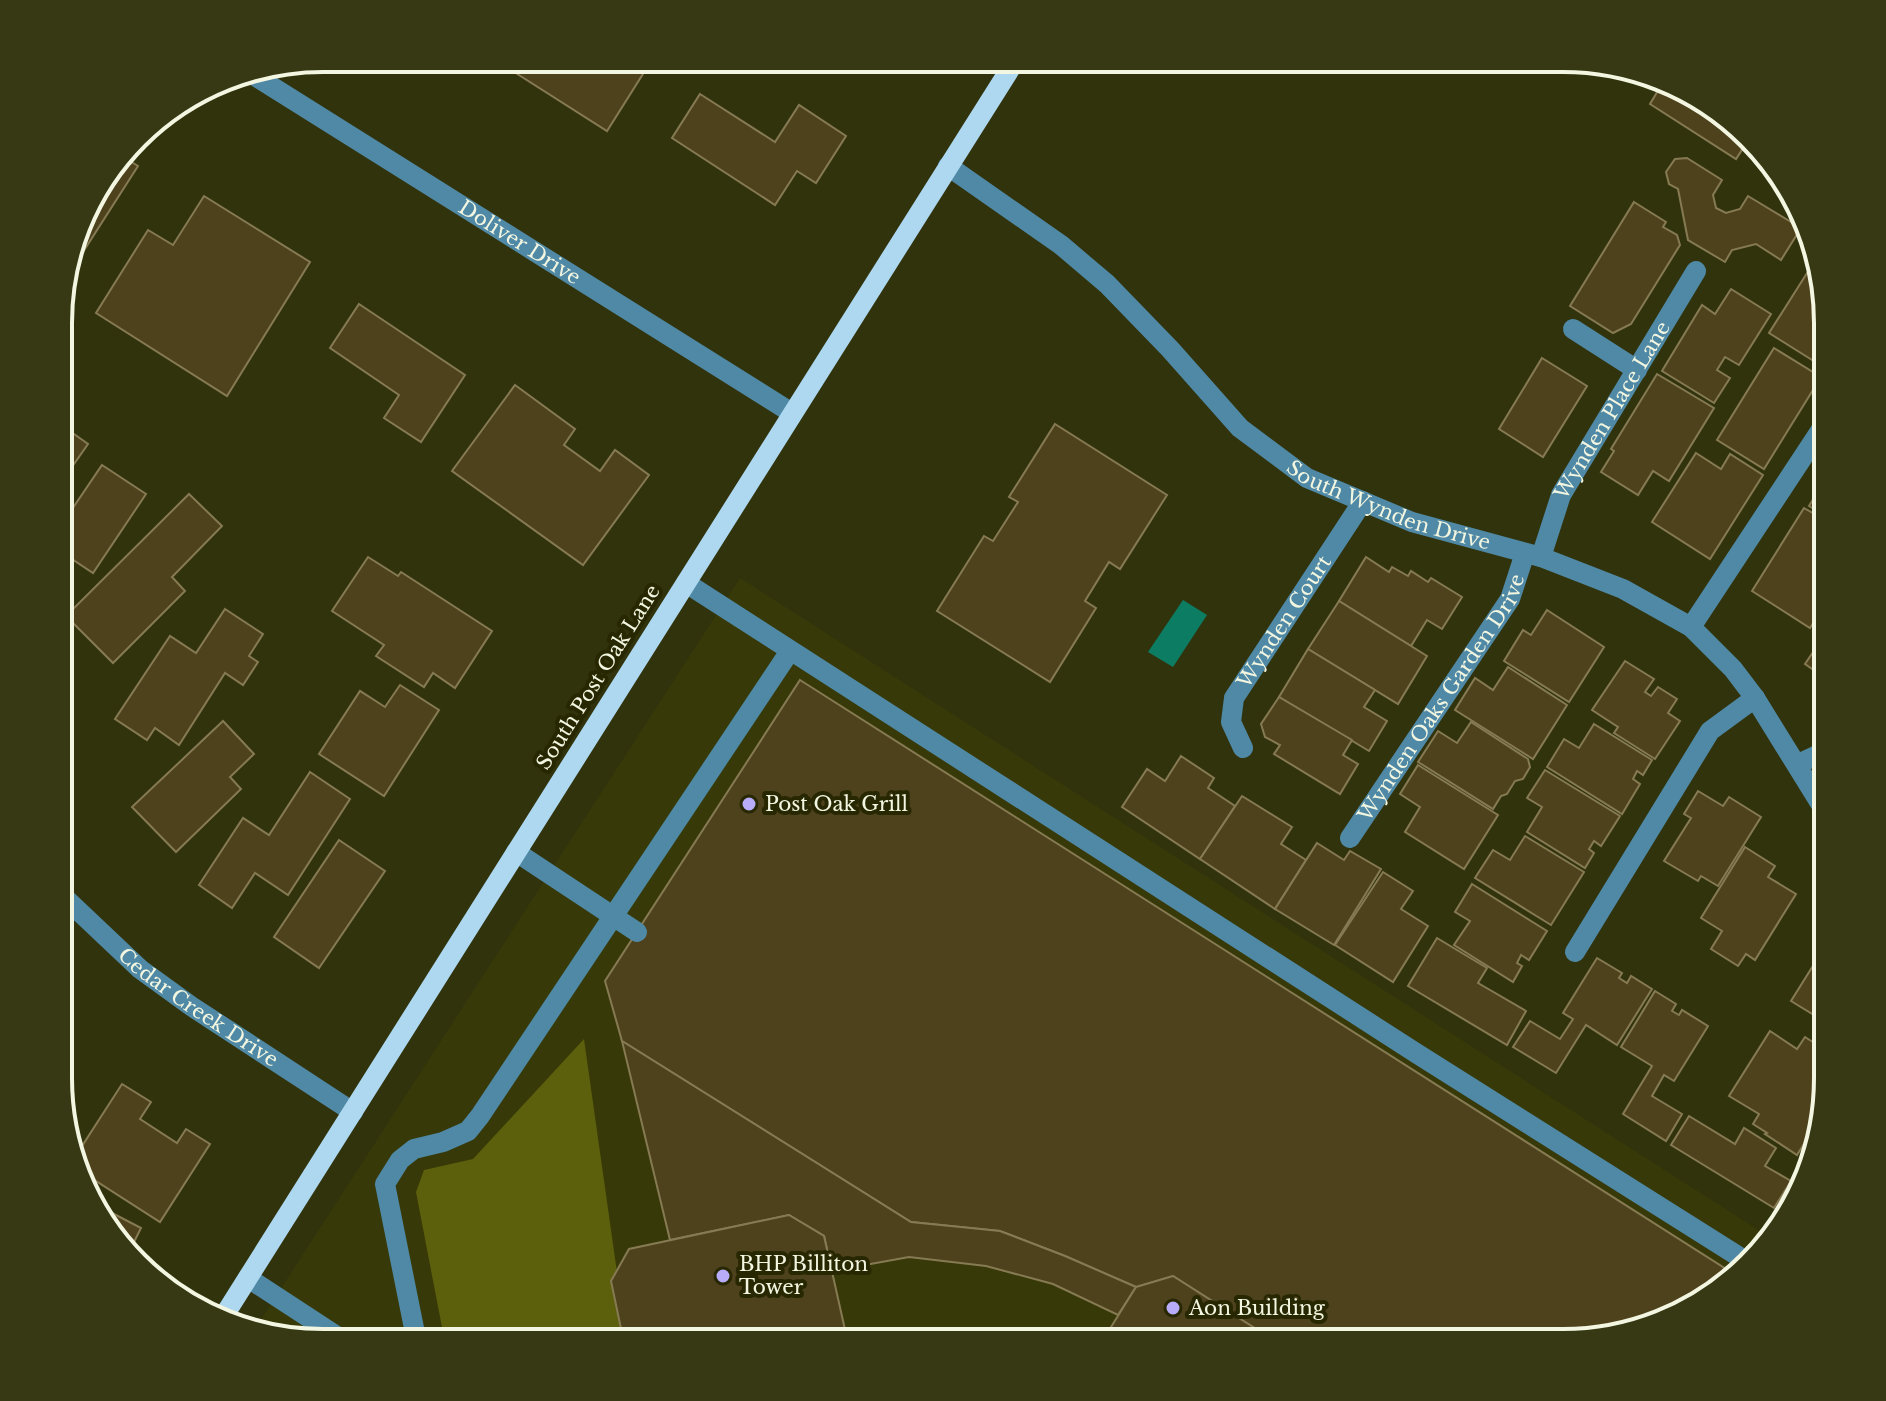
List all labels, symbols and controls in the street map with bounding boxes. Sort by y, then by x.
street label: Doliver Drive [454,195,585,289]
street label: Wynden Place Lane [1549,317,1675,505]
street label: South Wynden Drive [1282,455,1493,555]
street label: Wynden Court [1231,551,1336,693]
street label: Wynden Oaks Garden Drive [1352,571,1529,827]
street label: South Post Oak Lane [531,580,665,774]
place label: Post Oak Grill [765,792,908,816]
marker: Post Oak Grill [740,795,758,813]
street label: Cedar Creek Drive [113,943,283,1072]
place label: BHP Billiton Tower [739,1252,868,1299]
marker: BHP Billiton Tower [714,1267,732,1285]
place label: Aon Building [1188,1296,1326,1320]
marker: Aon Building [1164,1299,1182,1317]

